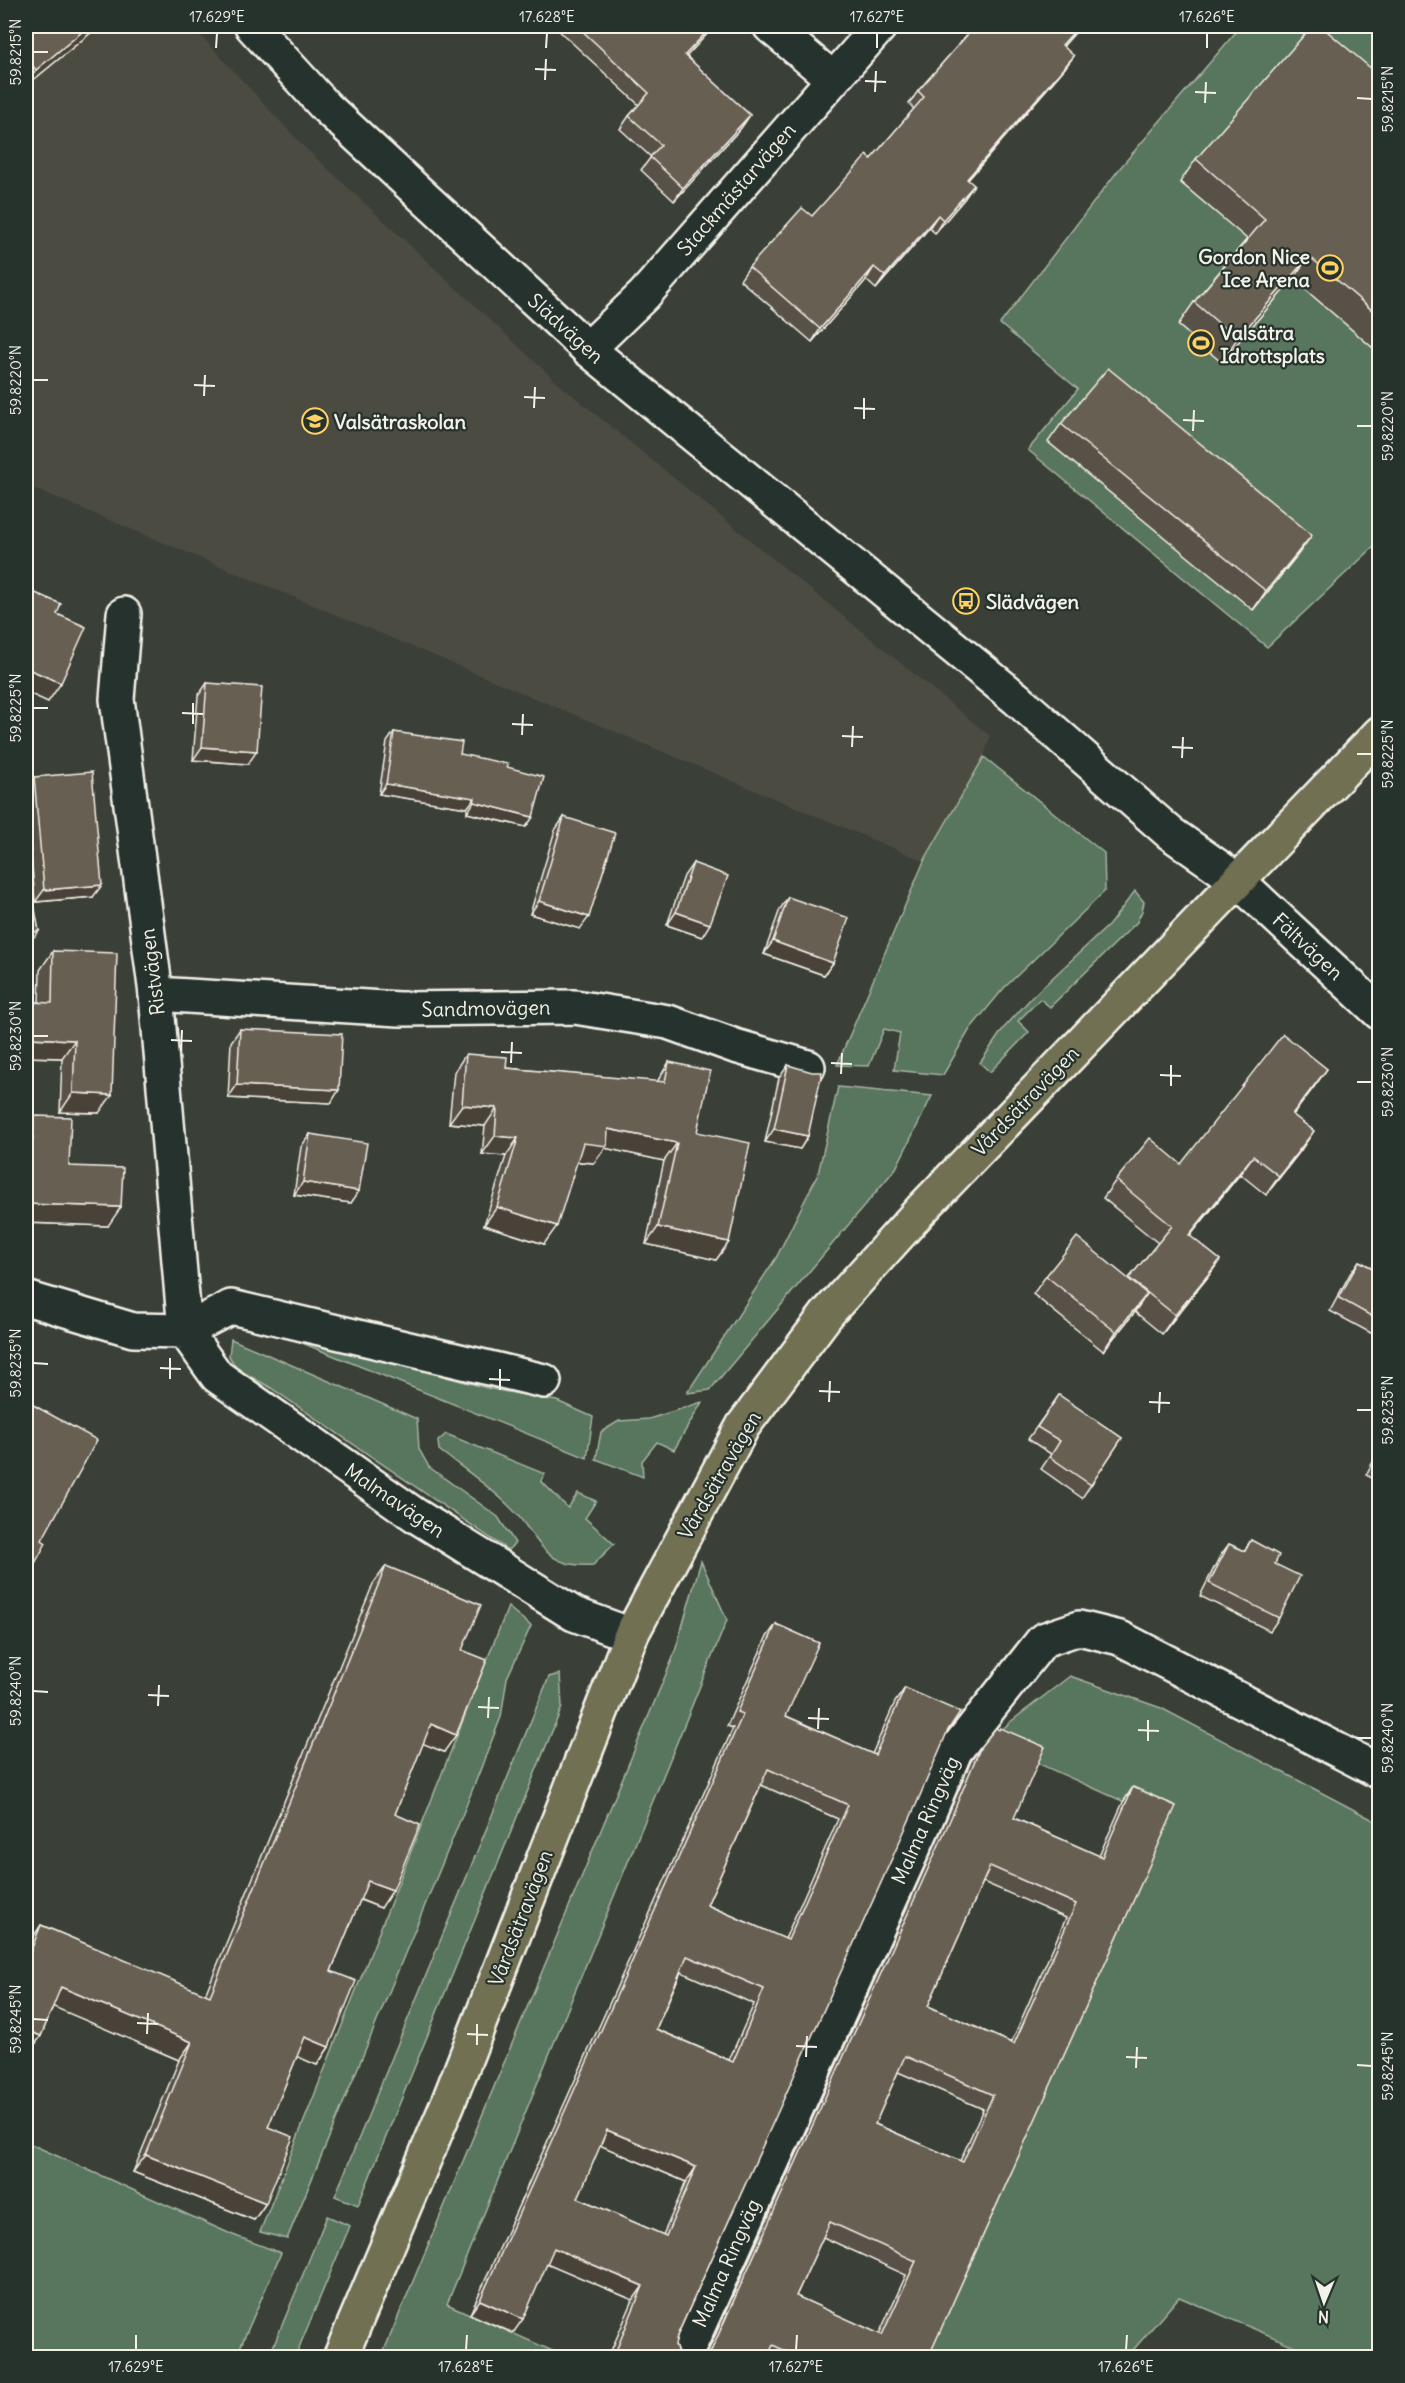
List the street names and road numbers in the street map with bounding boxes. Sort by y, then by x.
street label: Stackmästarvägen [671,117,801,261]
street label: Slädvägen [523,288,609,368]
street label: Fältvägen [1267,907,1349,985]
street label: Ristvägen [134,927,170,1017]
street label: Sandmovägen [421,994,551,1022]
street label: Vårdsätravägen [966,1041,1084,1161]
street label: Vårdsätravägen [672,1406,766,1544]
street label: Malmavägen [340,1457,450,1543]
street label: Malma Ringväg [886,1752,964,1888]
street label: Vårdsätravägen [483,1846,557,1990]
street label: Malma Ringväg [687,2195,765,2331]

